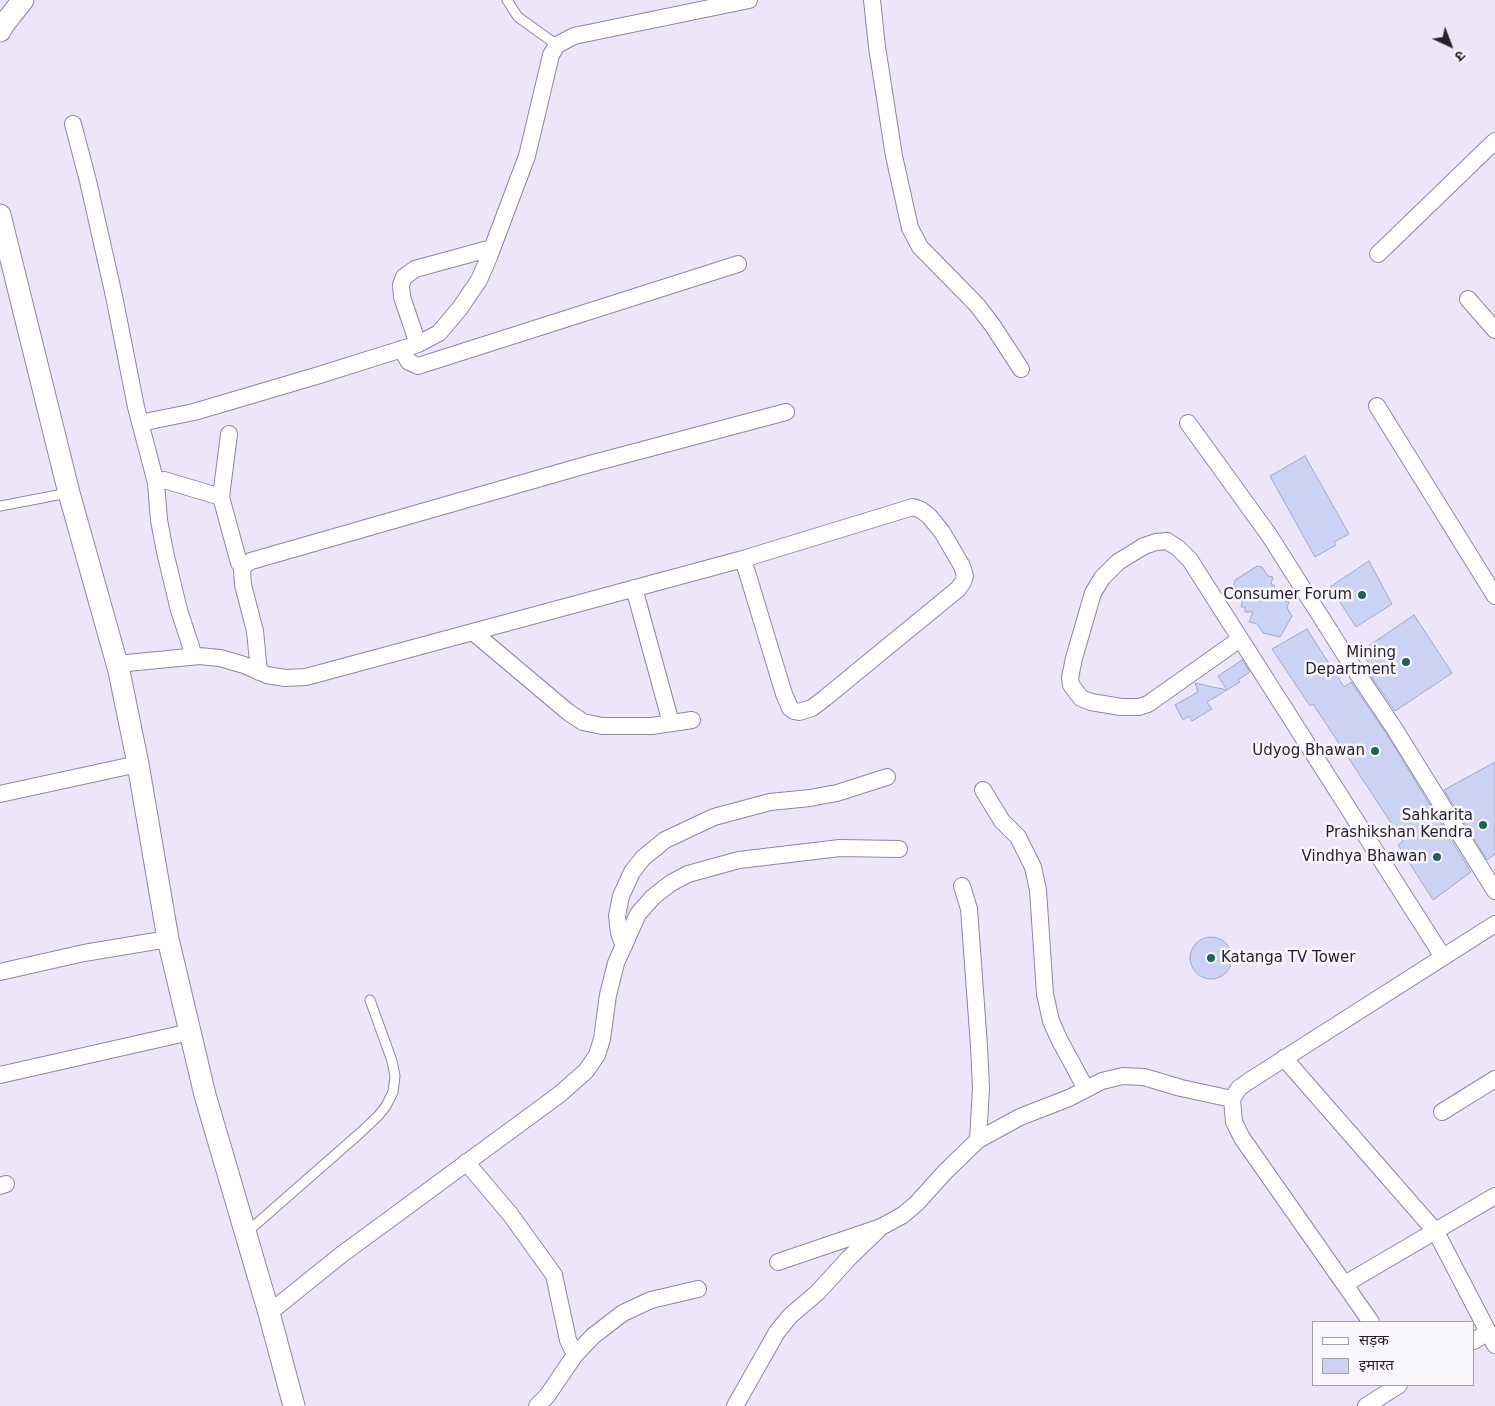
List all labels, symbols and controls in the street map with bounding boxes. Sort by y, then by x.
north arrow [1425,20,1475,70]
text: उ [1452,47,1469,65]
place label: Consumer Forum [1223,586,1352,604]
marker: Consumer Forum [1356,589,1368,601]
place label: Mining Department [1305,644,1396,679]
marker: Mining Department [1400,656,1412,668]
place label: Udyog Bhawan [1252,742,1365,760]
marker: Udyog Bhawan [1369,745,1381,757]
place label: Sahkarita Prashikshan Kendra [1325,807,1473,842]
marker: Sahkarita Prashikshan Kendra [1477,819,1489,831]
place label: Vindhya Bhawan [1302,848,1427,866]
marker: Vindhya Bhawan [1431,851,1443,863]
place label: Katanga TV Tower [1221,949,1355,967]
marker: Katanga TV Tower [1205,952,1217,964]
legend [1312,1321,1475,1386]
text: सड़क [1359,1331,1389,1349]
text: इमारत [1359,1356,1394,1374]

